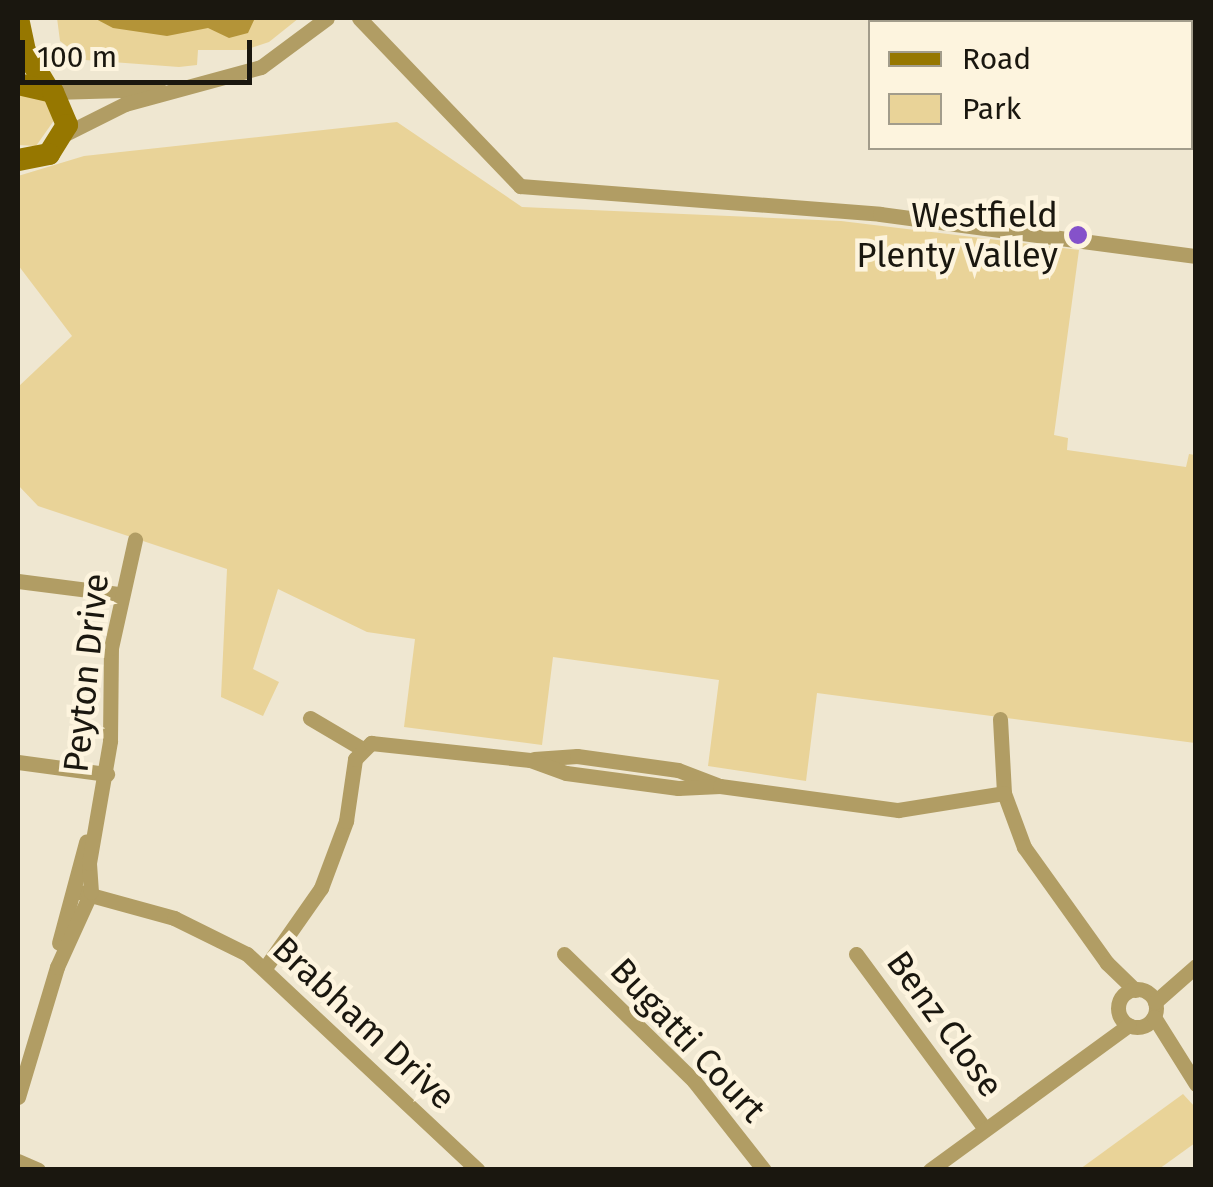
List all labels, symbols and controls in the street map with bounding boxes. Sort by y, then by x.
scale bar [25,20,258,82]
legend [868,20,1193,150]
text: 100 m [37,39,117,75]
text: Road [962,41,1031,77]
text: Park [962,91,1021,127]
place label: Westfield Plenty Valley [856,194,1058,276]
marker: Westfield Plenty Valley [1067,224,1089,246]
street label: Peyton Drive [55,571,117,775]
street label: Brabham Drive [264,928,464,1118]
street label: Benz Close [878,943,1012,1105]
street label: Bugatti Court [602,949,774,1131]

